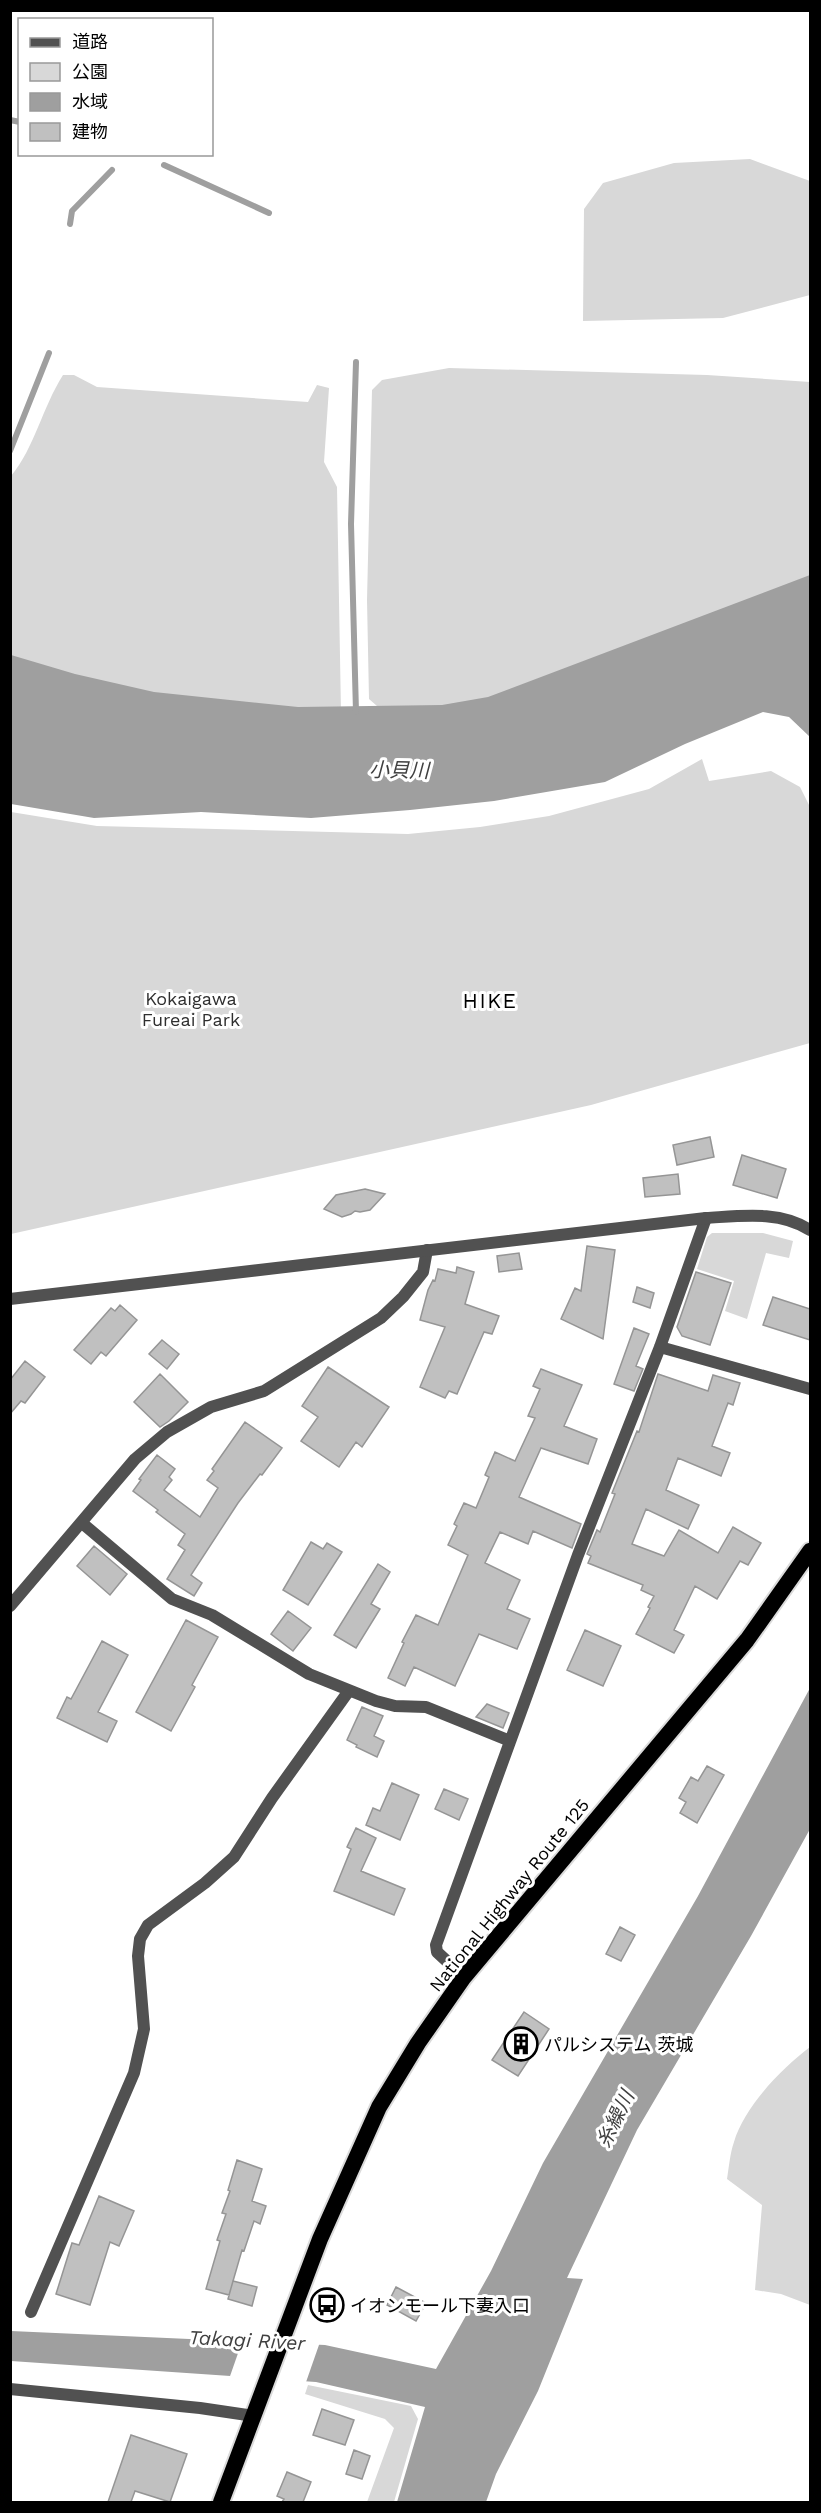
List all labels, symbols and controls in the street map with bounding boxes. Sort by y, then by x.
legend [18,18,213,156]
text: 道路 [72,31,108,52]
text: 公園 [72,61,108,82]
text: 水域 [72,91,108,112]
text: 建物 [72,121,108,142]
water label: 小貝川 [369,757,431,783]
park label: Kokaigawa Fureai Park [142,988,240,1030]
district label: HIKE [463,988,517,1013]
street label: National Highway Route 125 [425,1794,593,1996]
building icon: パルシステム 茨城 [503,2026,539,2062]
place label: パルシステム 茨城 [544,2034,694,2055]
water label: 糸繰川 [591,2085,640,2151]
bus stop icon: イオンモール下妻入口 [309,2287,345,2323]
place label: イオンモール下妻入口 [350,2295,530,2316]
water label: Takagi River [188,2325,307,2355]

